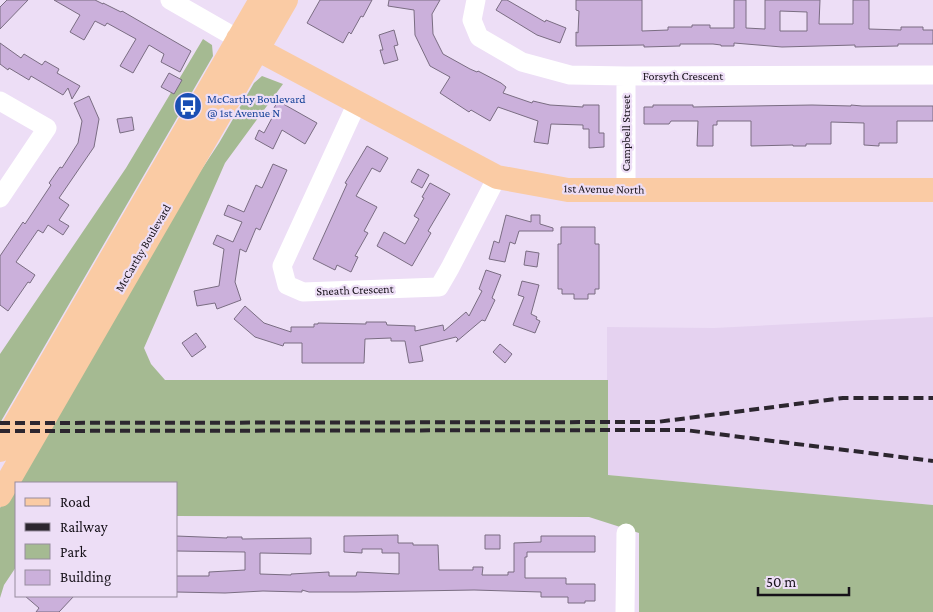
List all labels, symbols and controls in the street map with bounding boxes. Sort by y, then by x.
street label: Forsyth Crescent [643,69,724,83]
bus stop icon: McCarthy Boulevard @ 1st Avenue N [173,91,203,121]
place label: McCarthy Boulevard @ 1st Avenue N [207,92,306,120]
street label: Campbell Street [619,94,633,171]
street label: 1st Avenue North [563,181,645,197]
street label: McCarthy Boulevard [112,201,174,294]
street label: Sneath Crescent [316,282,395,298]
legend [15,482,178,597]
text: Road [60,494,91,510]
text: Railway [60,519,108,536]
text: Park [60,544,87,560]
scale bar [758,564,849,596]
text: Building [60,569,111,586]
text: 50 m [766,574,796,590]

